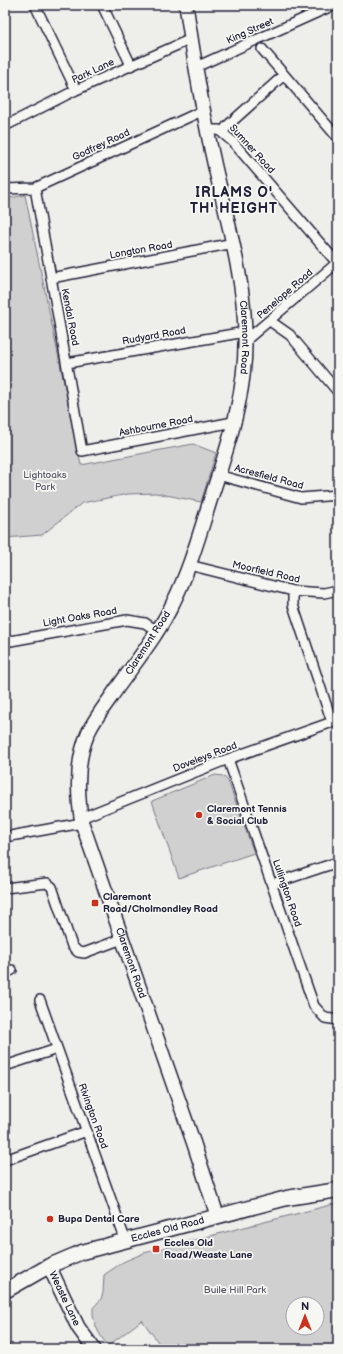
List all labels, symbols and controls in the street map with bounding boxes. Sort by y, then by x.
street label: King Street [225,15,275,47]
street label: Park Lane [70,56,116,86]
street label: Sumner Road [227,122,277,176]
street label: Godfrey Road [70,126,132,164]
district label: IRLAMS O' TH' HEIGHT [190,184,278,217]
street label: Longton Road [109,239,174,261]
street label: Penelope Road [255,266,315,321]
street label: Kendal Road [59,287,82,347]
street label: Claremont Road [237,300,251,375]
street label: Rudyard Road [121,324,187,347]
street label: Ashbourne Road [118,413,194,439]
street label: Acresfield Road [233,462,305,492]
park label: Lightoaks Park [23,469,67,493]
street label: Moorfield Road [231,558,301,586]
street label: Light Oaks Road [42,605,118,629]
street label: Claremont Road [123,609,173,677]
street label: Doveleys Road [171,739,239,775]
place label: Claremont Tennis & Social Club [207,803,287,827]
marker: Claremont Tennis & Social Club [194,810,204,820]
street label: Lullington Road [270,858,304,929]
place label: Claremont Road/Cholmondley Road [103,891,218,915]
marker: Claremont Road/Cholmondley Road [90,898,100,908]
street label: Claremont Road [113,926,149,1000]
street label: Rivington Road [76,1082,110,1151]
place label: Bupa Dental Care [58,1213,140,1225]
marker: Bupa Dental Care [45,1214,55,1224]
street label: Eccles Old Road [130,1214,206,1245]
place label: Eccles Old Road/Weaste Lane [164,1237,253,1261]
marker: Eccles Old Road/Weaste Lane [151,1244,161,1254]
street label: Weaste Lane [46,1269,83,1328]
park label: Buile Hill Park [204,1284,266,1296]
north arrow [285,1296,325,1336]
text: N [301,1300,309,1313]

